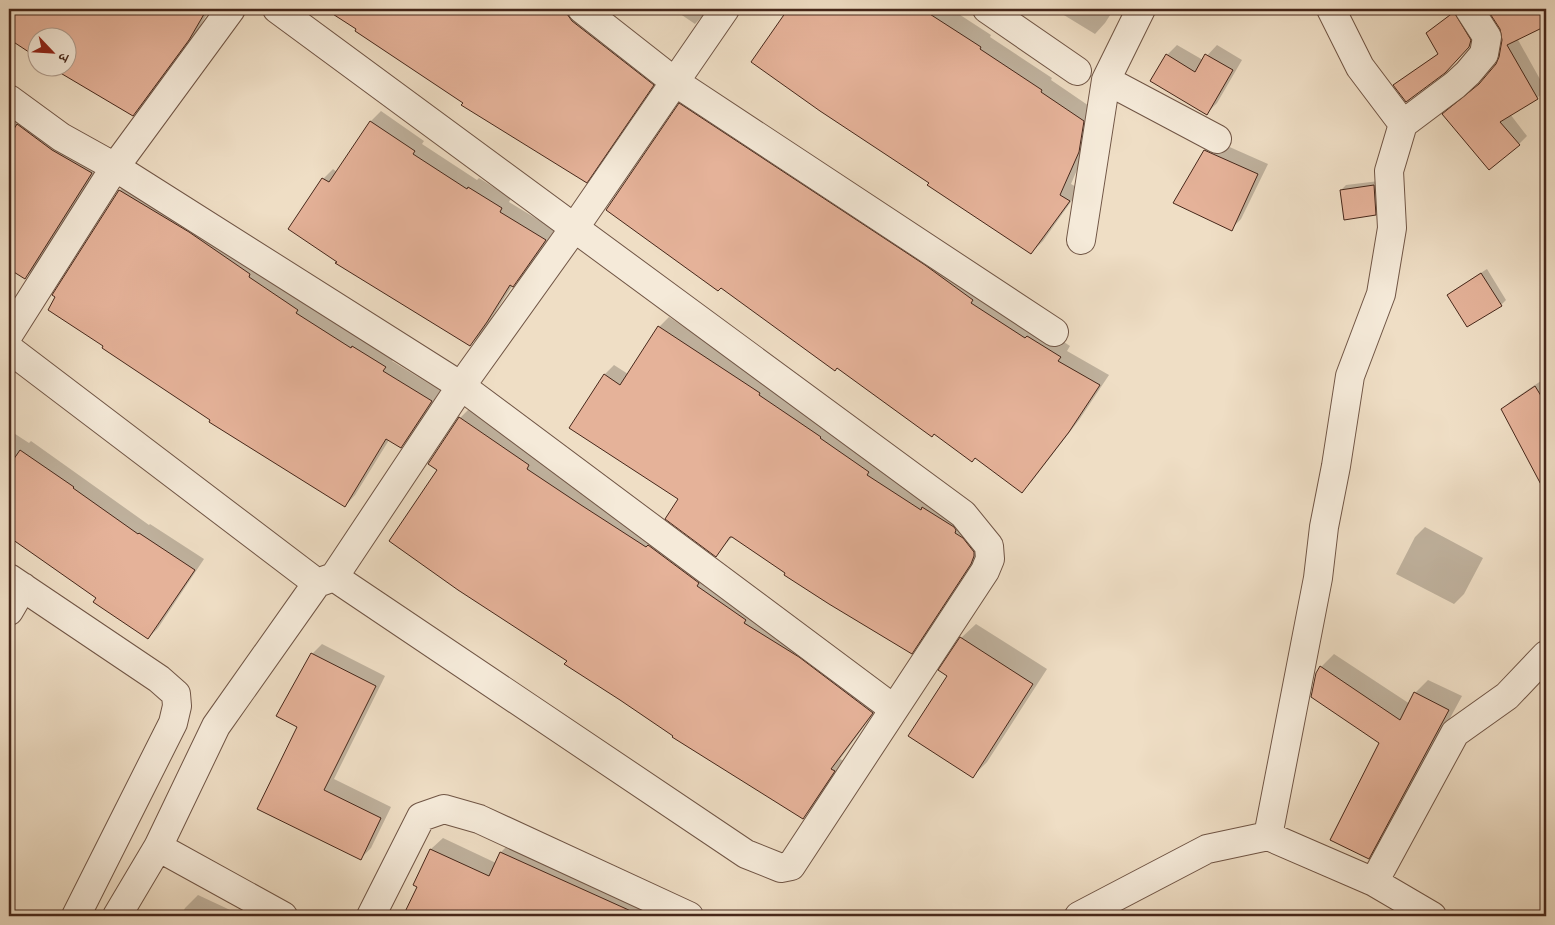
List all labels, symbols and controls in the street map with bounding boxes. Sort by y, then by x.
north arrow [28,28,78,78]
text: उ [53,49,74,65]

